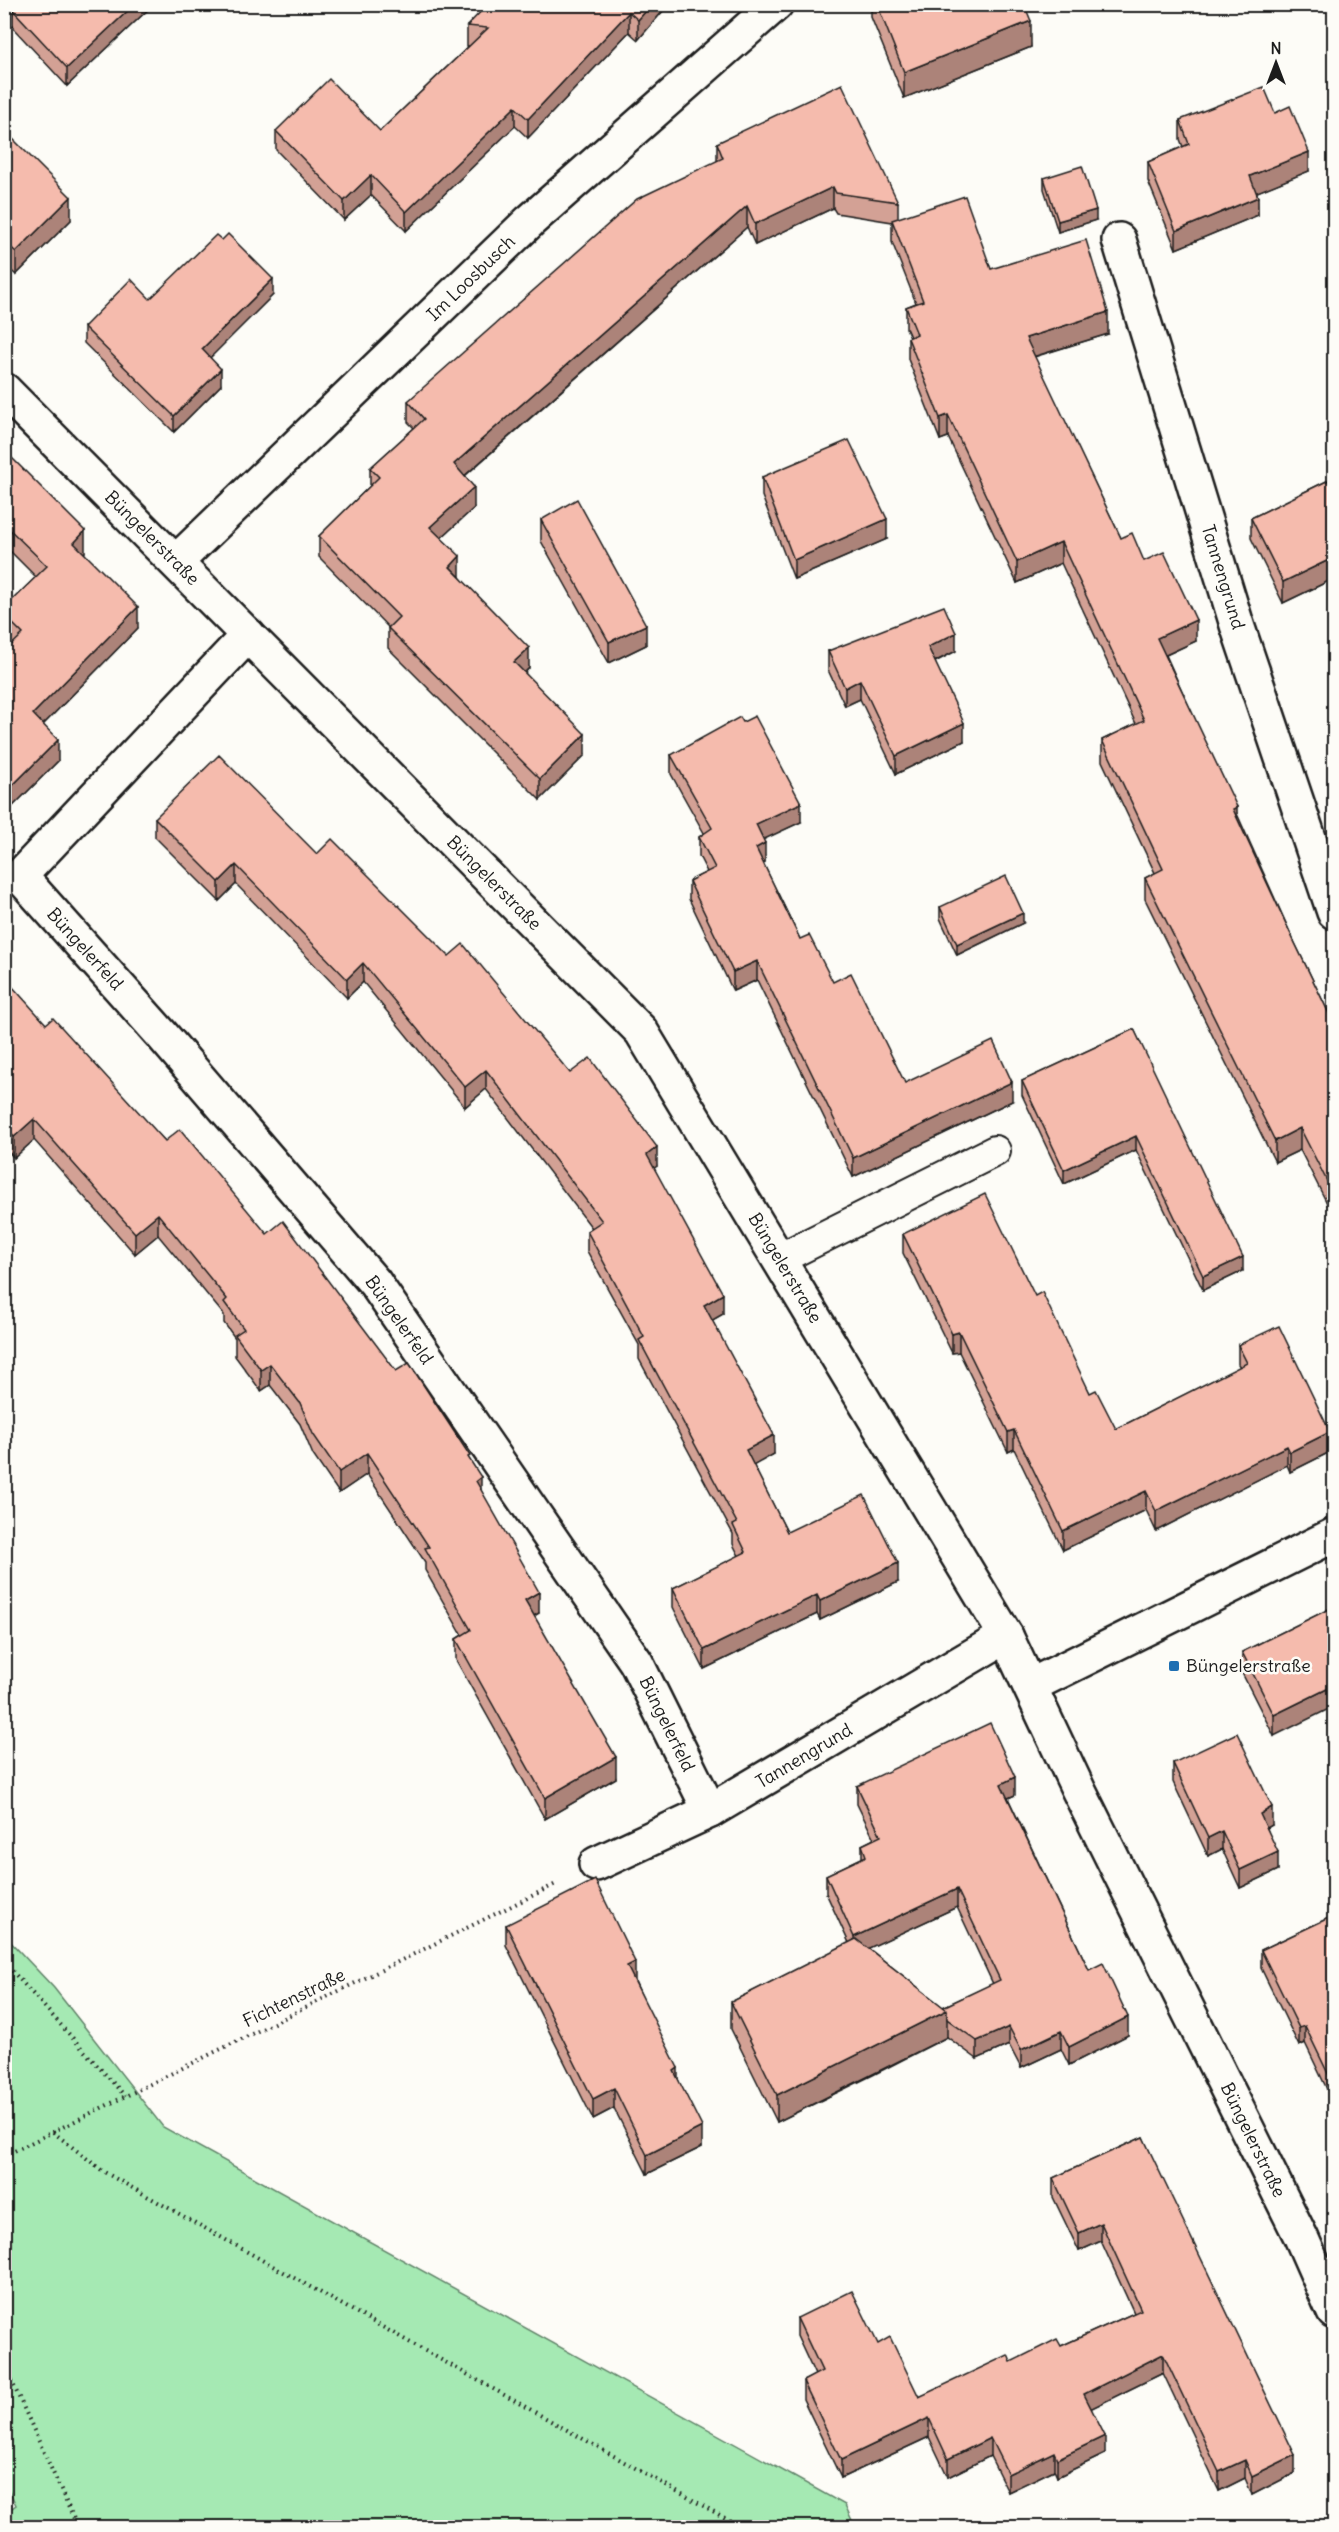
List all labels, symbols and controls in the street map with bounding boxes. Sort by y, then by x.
north arrow [1246,33,1306,93]
text: N [1270,38,1282,58]
street label: Im Loosbusch [422,230,520,326]
street label: Büngelerstraße [100,485,205,590]
street label: Tannengrund [1197,522,1250,632]
street label: Büngelerstraße [442,830,547,935]
street label: Büngelerfeld [42,903,129,995]
street label: Büngelerstraße [743,1208,827,1327]
street label: Büngelerfeld [360,1271,439,1369]
place label: Büngelerstraße [1186,1654,1311,1677]
marker: Büngelerstraße [1167,1659,1181,1673]
street label: Büngelerfeld [634,1672,701,1776]
street label: Tannengrund [751,1718,856,1793]
street label: Fichtenstraße [239,1963,349,2032]
street label: Büngelerstraße [1216,2079,1291,2201]

